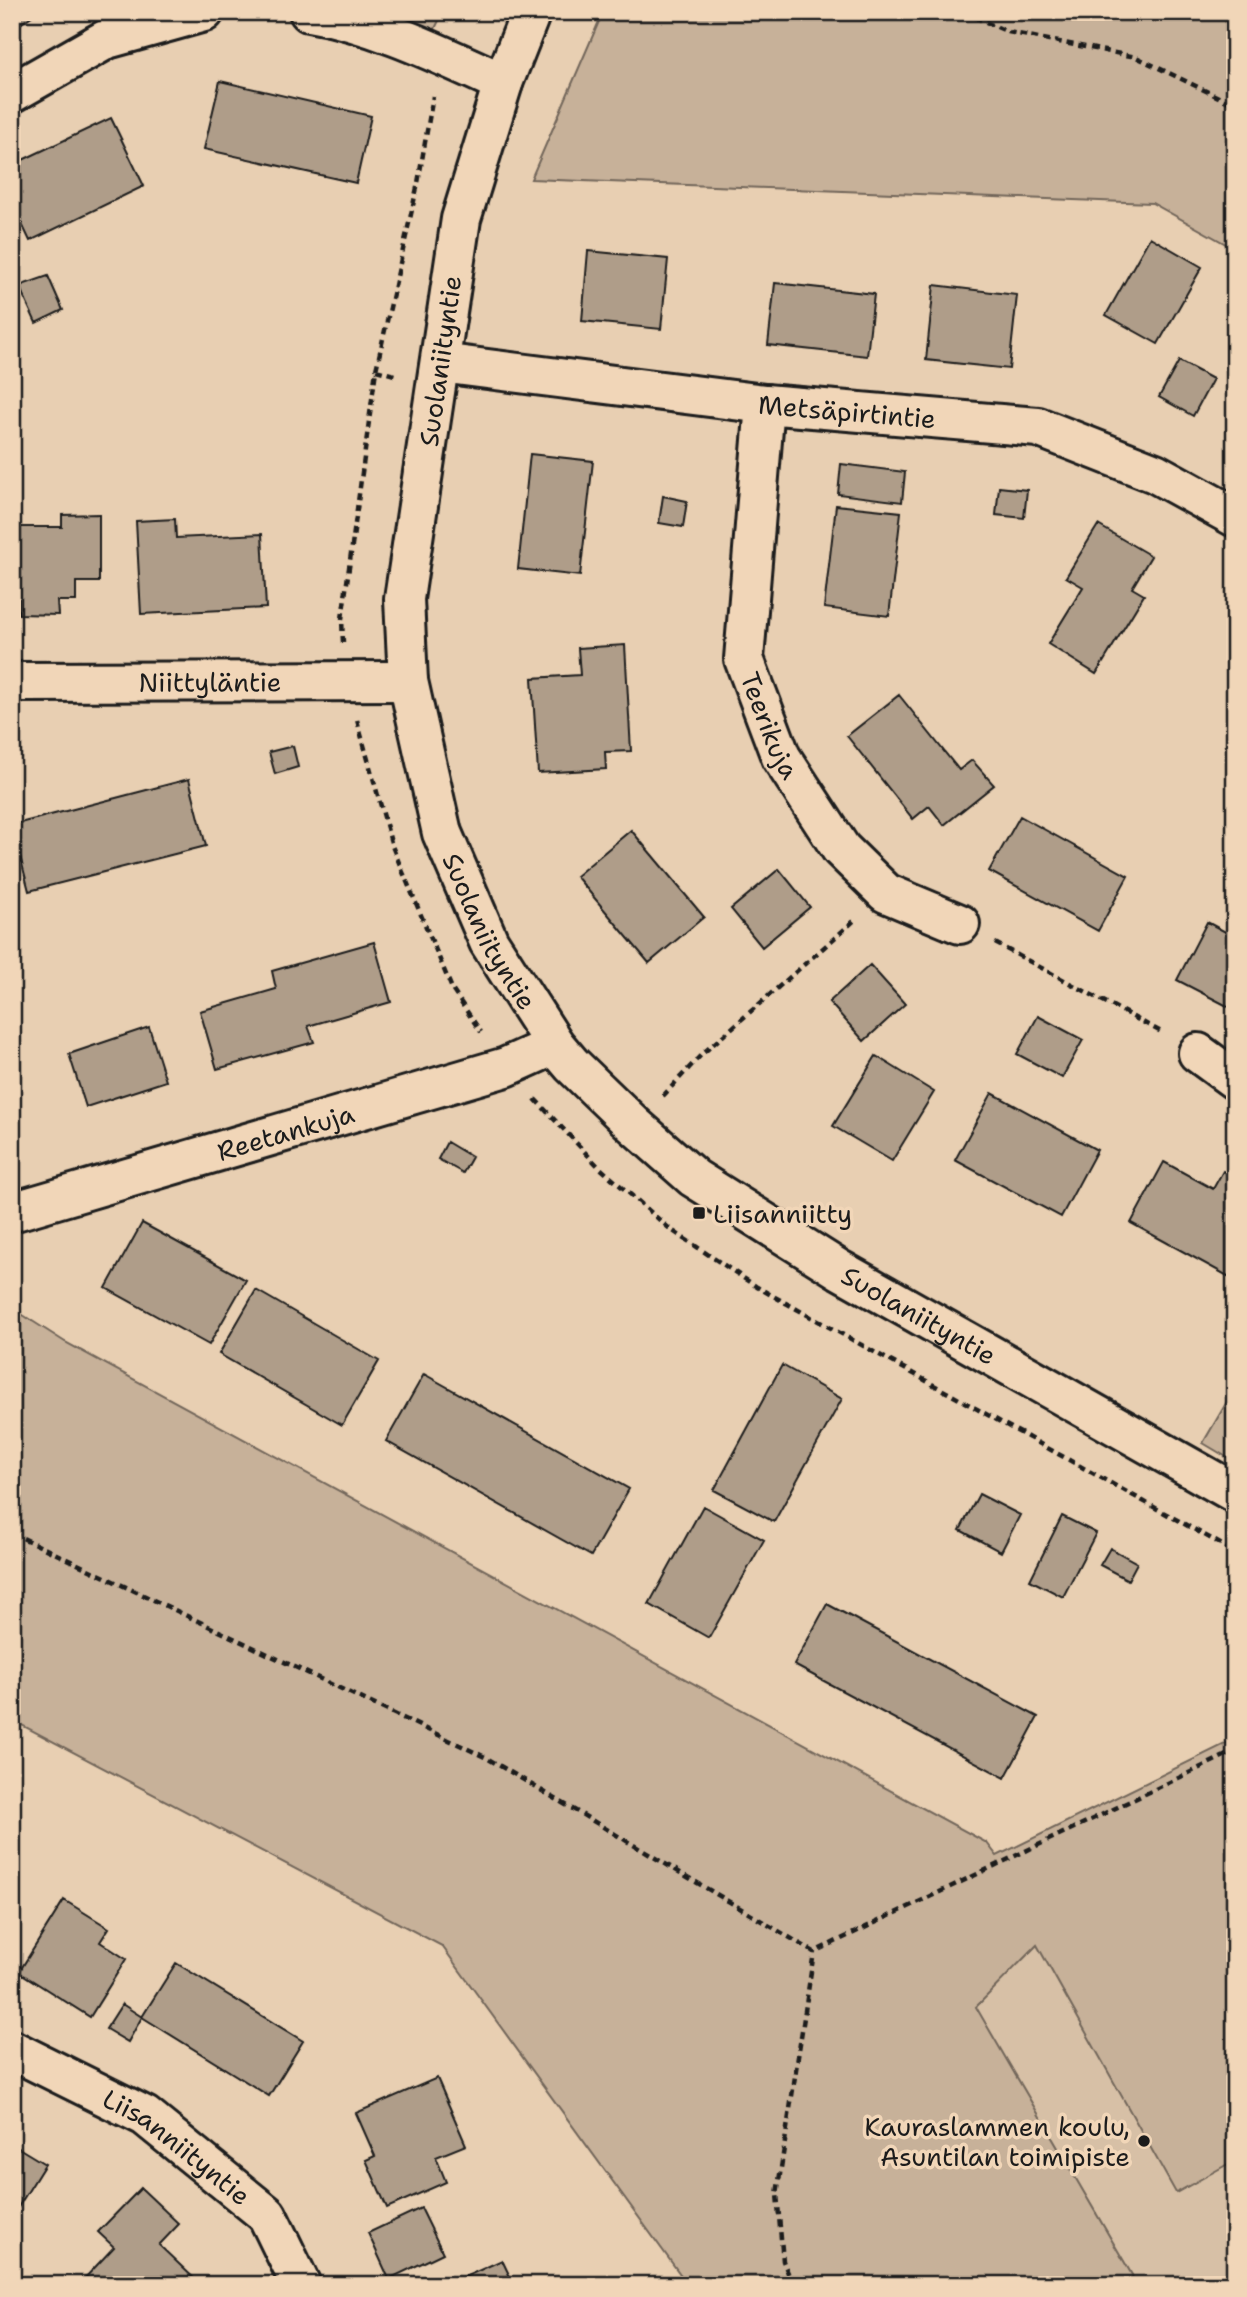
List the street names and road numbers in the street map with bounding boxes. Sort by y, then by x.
street label: Suolaniityntie [411,273,469,449]
street label: Metsäpirtintie [757,386,937,436]
street label: Niittyläntie [138,664,282,699]
street label: Teerikuja [733,667,808,785]
street label: Suolaniityntie [435,847,545,1016]
street label: Reetankuja [213,1095,358,1168]
street label: Suolaniityntie [836,1257,1003,1372]
street label: Liisanniityntie [97,2080,258,2213]

